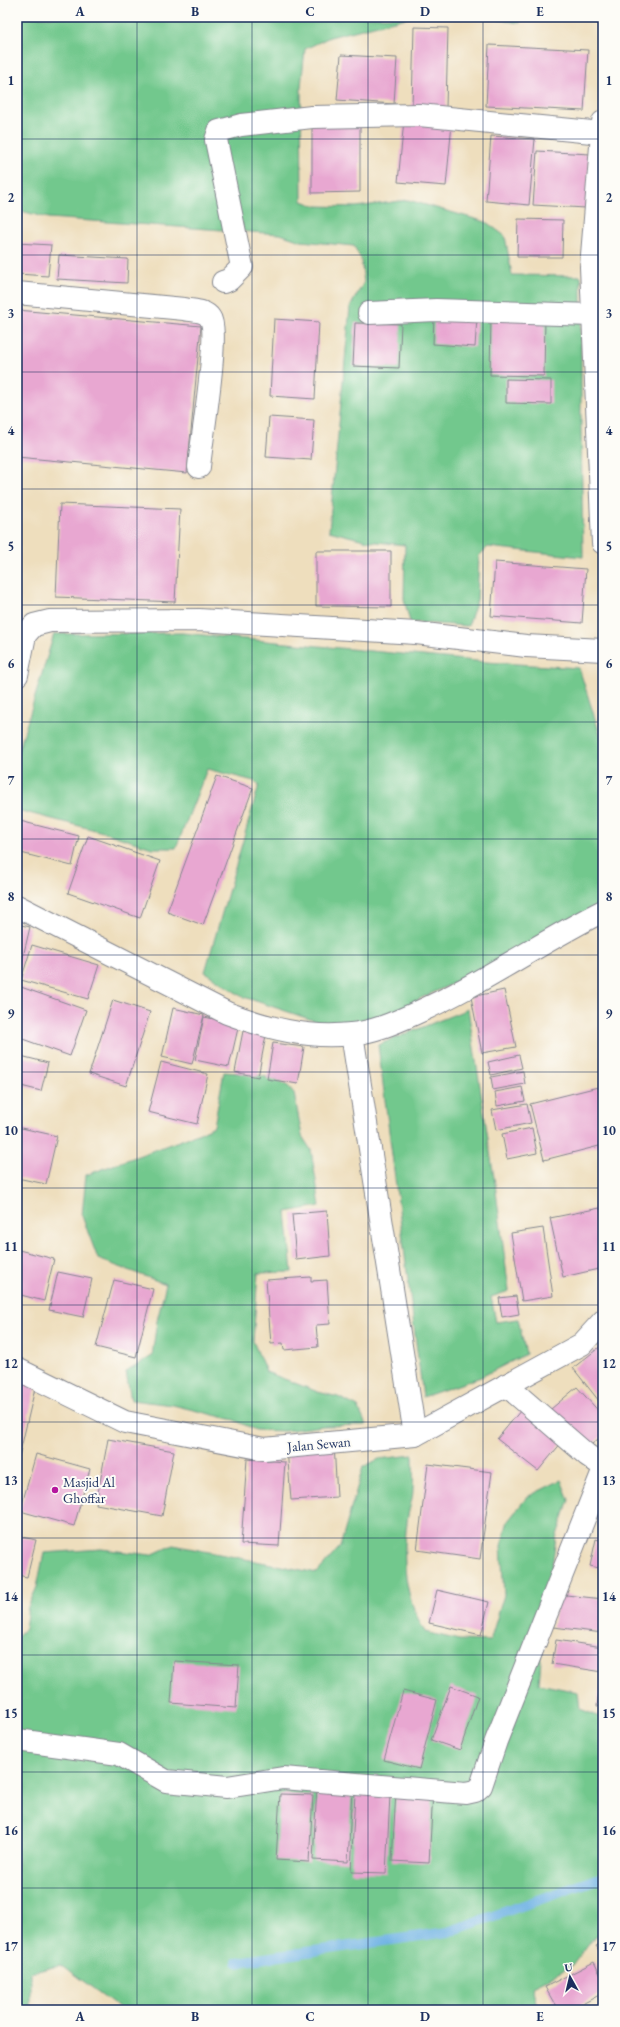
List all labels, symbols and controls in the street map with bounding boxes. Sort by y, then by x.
text: A [74,3,85,20]
text: B [191,3,199,20]
text: C [305,3,315,20]
text: D [420,3,430,20]
text: E [536,3,544,20]
text: 1 [8,72,15,89]
text: 1 [606,72,613,89]
text: 2 [8,189,15,206]
text: 2 [606,189,613,206]
text: 3 [8,305,15,322]
text: 3 [606,305,613,322]
text: 4 [8,422,15,439]
text: 4 [606,422,613,439]
text: 5 [8,538,14,555]
text: 5 [606,538,612,555]
text: 6 [8,655,15,672]
text: 6 [606,655,613,672]
text: 7 [8,772,15,789]
text: 7 [606,772,613,789]
text: 8 [8,888,15,905]
text: 8 [606,888,613,905]
text: 9 [8,1005,15,1022]
text: 9 [606,1005,613,1022]
text: 10 [4,1122,18,1139]
text: 10 [602,1122,616,1139]
text: 11 [4,1238,18,1255]
text: 11 [602,1238,616,1255]
text: 12 [4,1355,18,1372]
text: 12 [602,1355,616,1372]
street label: Jalan Sewan [285,1432,352,1456]
text: 13 [4,1472,18,1489]
text: 13 [602,1472,616,1489]
place label: Masjid Al Ghoffar [63,1473,116,1507]
marker: Masjid Al Ghoffar [50,1485,60,1495]
text: 14 [4,1588,18,1605]
text: 14 [602,1588,616,1605]
text: 15 [4,1705,18,1722]
text: 15 [602,1705,616,1722]
text: 16 [4,1822,18,1839]
text: 16 [602,1822,616,1839]
text: 17 [4,1938,18,1955]
text: 17 [602,1938,616,1955]
north arrow [550,1957,590,1997]
text: U [564,1959,574,1975]
text: A [74,2008,85,2025]
text: B [191,2008,199,2025]
text: C [305,2008,315,2025]
text: D [420,2008,430,2025]
text: E [536,2008,544,2025]

